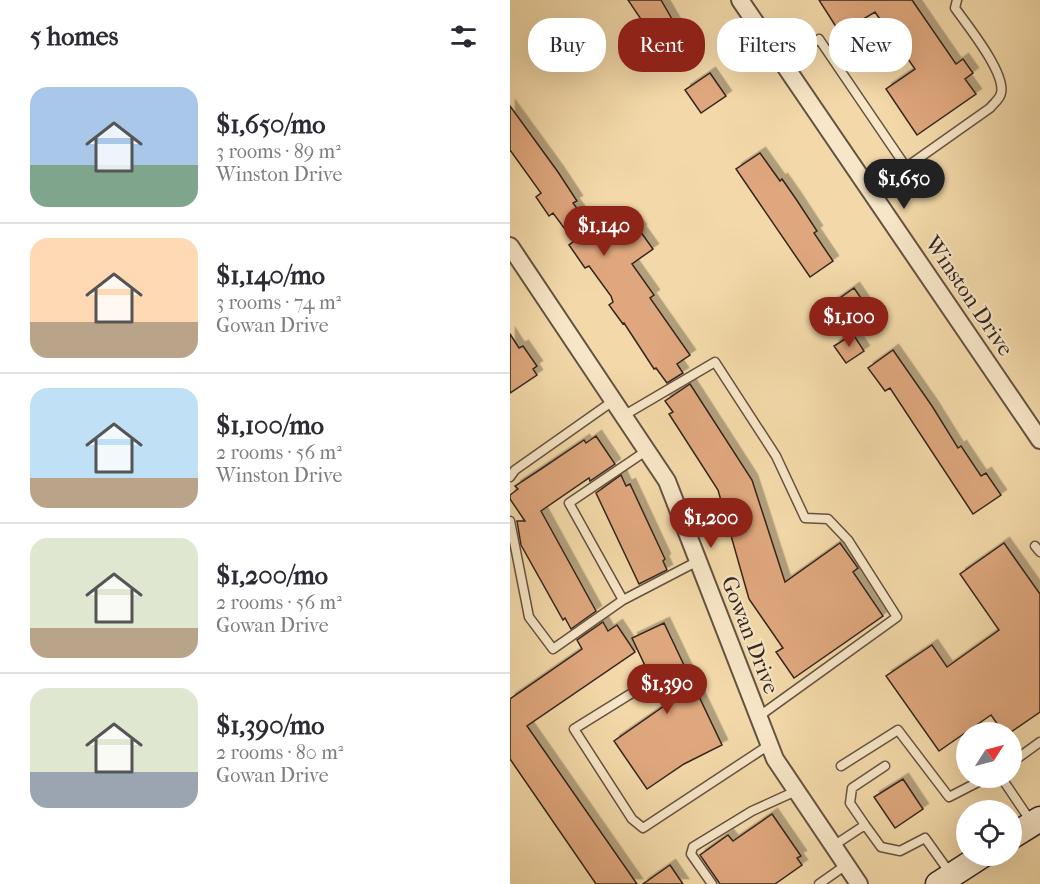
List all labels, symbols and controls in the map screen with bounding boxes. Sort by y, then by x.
chip: Buy [528,18,606,72]
chip: Rent [618,18,705,72]
chip: Filters [717,18,817,72]
chip: New [829,18,912,72]
icon: filters [447,20,480,53]
text: 5 homes [30,21,118,52]
text: $1,650/mo [216,109,325,140]
icon: home [78,111,150,183]
text: 3 rooms · 89 m² [216,140,341,163]
pin: $1,650 [855,159,953,210]
text: Winston Drive [216,163,342,186]
text: $1,650 [878,167,930,190]
pin: $1,140 [555,206,653,257]
text: $1,140 [578,214,630,237]
street label: Winston Drive [919,230,1019,361]
text: $1,140/mo [216,260,325,291]
icon: home [78,262,150,334]
text: 3 rooms · 74 m² [216,291,341,314]
pin: $1,100 [800,297,898,348]
text: $1,100 [823,305,875,328]
text: Gowan Drive [216,314,329,337]
text: $1,100/mo [216,410,324,441]
icon: home [78,412,150,484]
text: 2 rooms · 56 m² [216,441,342,464]
text: Winston Drive [216,464,342,487]
pin: $1,200 [662,498,760,549]
text: $1,200 [684,506,738,529]
text: $1,200/mo [216,560,328,591]
icon: home [78,562,150,634]
street label: Gowan Drive [716,573,784,698]
text: 2 rooms · 56 m² [216,591,342,614]
text: Gowan Drive [216,614,329,637]
pin: $1,390 [618,664,716,715]
text: $1,390 [641,672,693,695]
text: $1,390/mo [216,710,325,741]
icon: home [78,712,150,784]
north arrow [956,722,1022,788]
map controls [956,722,1022,866]
text: 2 rooms · 80 m² [216,741,343,764]
text: Gowan Drive [216,764,329,787]
button: locate [956,800,1022,866]

